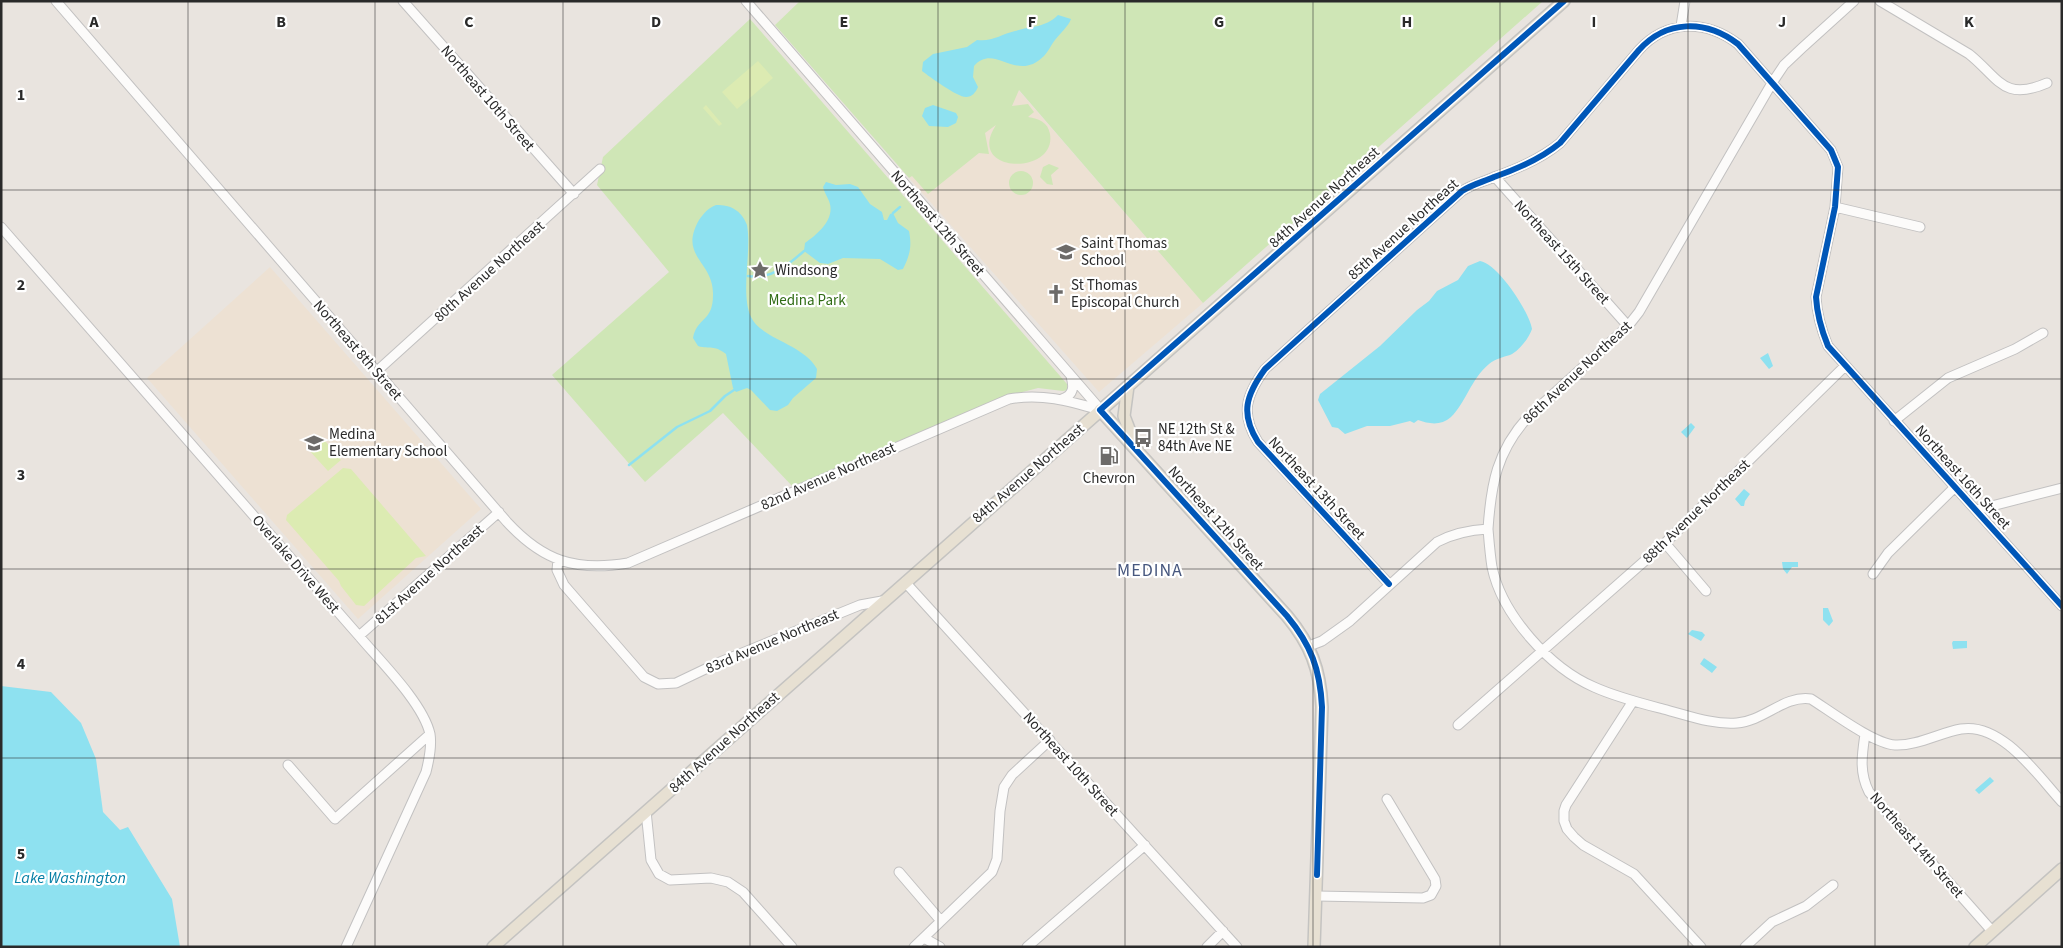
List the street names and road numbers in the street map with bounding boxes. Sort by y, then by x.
street label: Northeast 10th Street [436,41,539,156]
street label: 84th Avenue Northeast [1264,142,1384,253]
street label: Northeast 12th Street [886,166,989,281]
street label: 85th Avenue Northeast [1343,174,1463,285]
street label: Northeast 15th Street [1509,196,1614,309]
street label: 80th Avenue Northeast [429,216,549,327]
street label: Northeast 8th Street [308,296,407,405]
street label: 86th Avenue Northeast [1518,316,1637,429]
street label: 84th Avenue Northeast [968,419,1089,528]
street label: Northeast 16th Street [1910,421,2015,534]
street label: Northeast 13th Street [1263,432,1370,544]
street label: 82nd Avenue Northeast [757,437,899,516]
street label: 88th Avenue Northeast [1638,454,1755,568]
street label: Northeast 12th Street [1163,462,1268,575]
street label: Overlake Drive West [247,511,344,618]
street label: 81st Avenue Northeast [370,520,489,629]
street label: 83rd Avenue Northeast [702,604,842,679]
street label: 84th Avenue Northeast [664,687,784,798]
street label: Northeast 10th Street [1018,708,1123,821]
street label: Northeast 14th Street [1865,788,1968,903]

